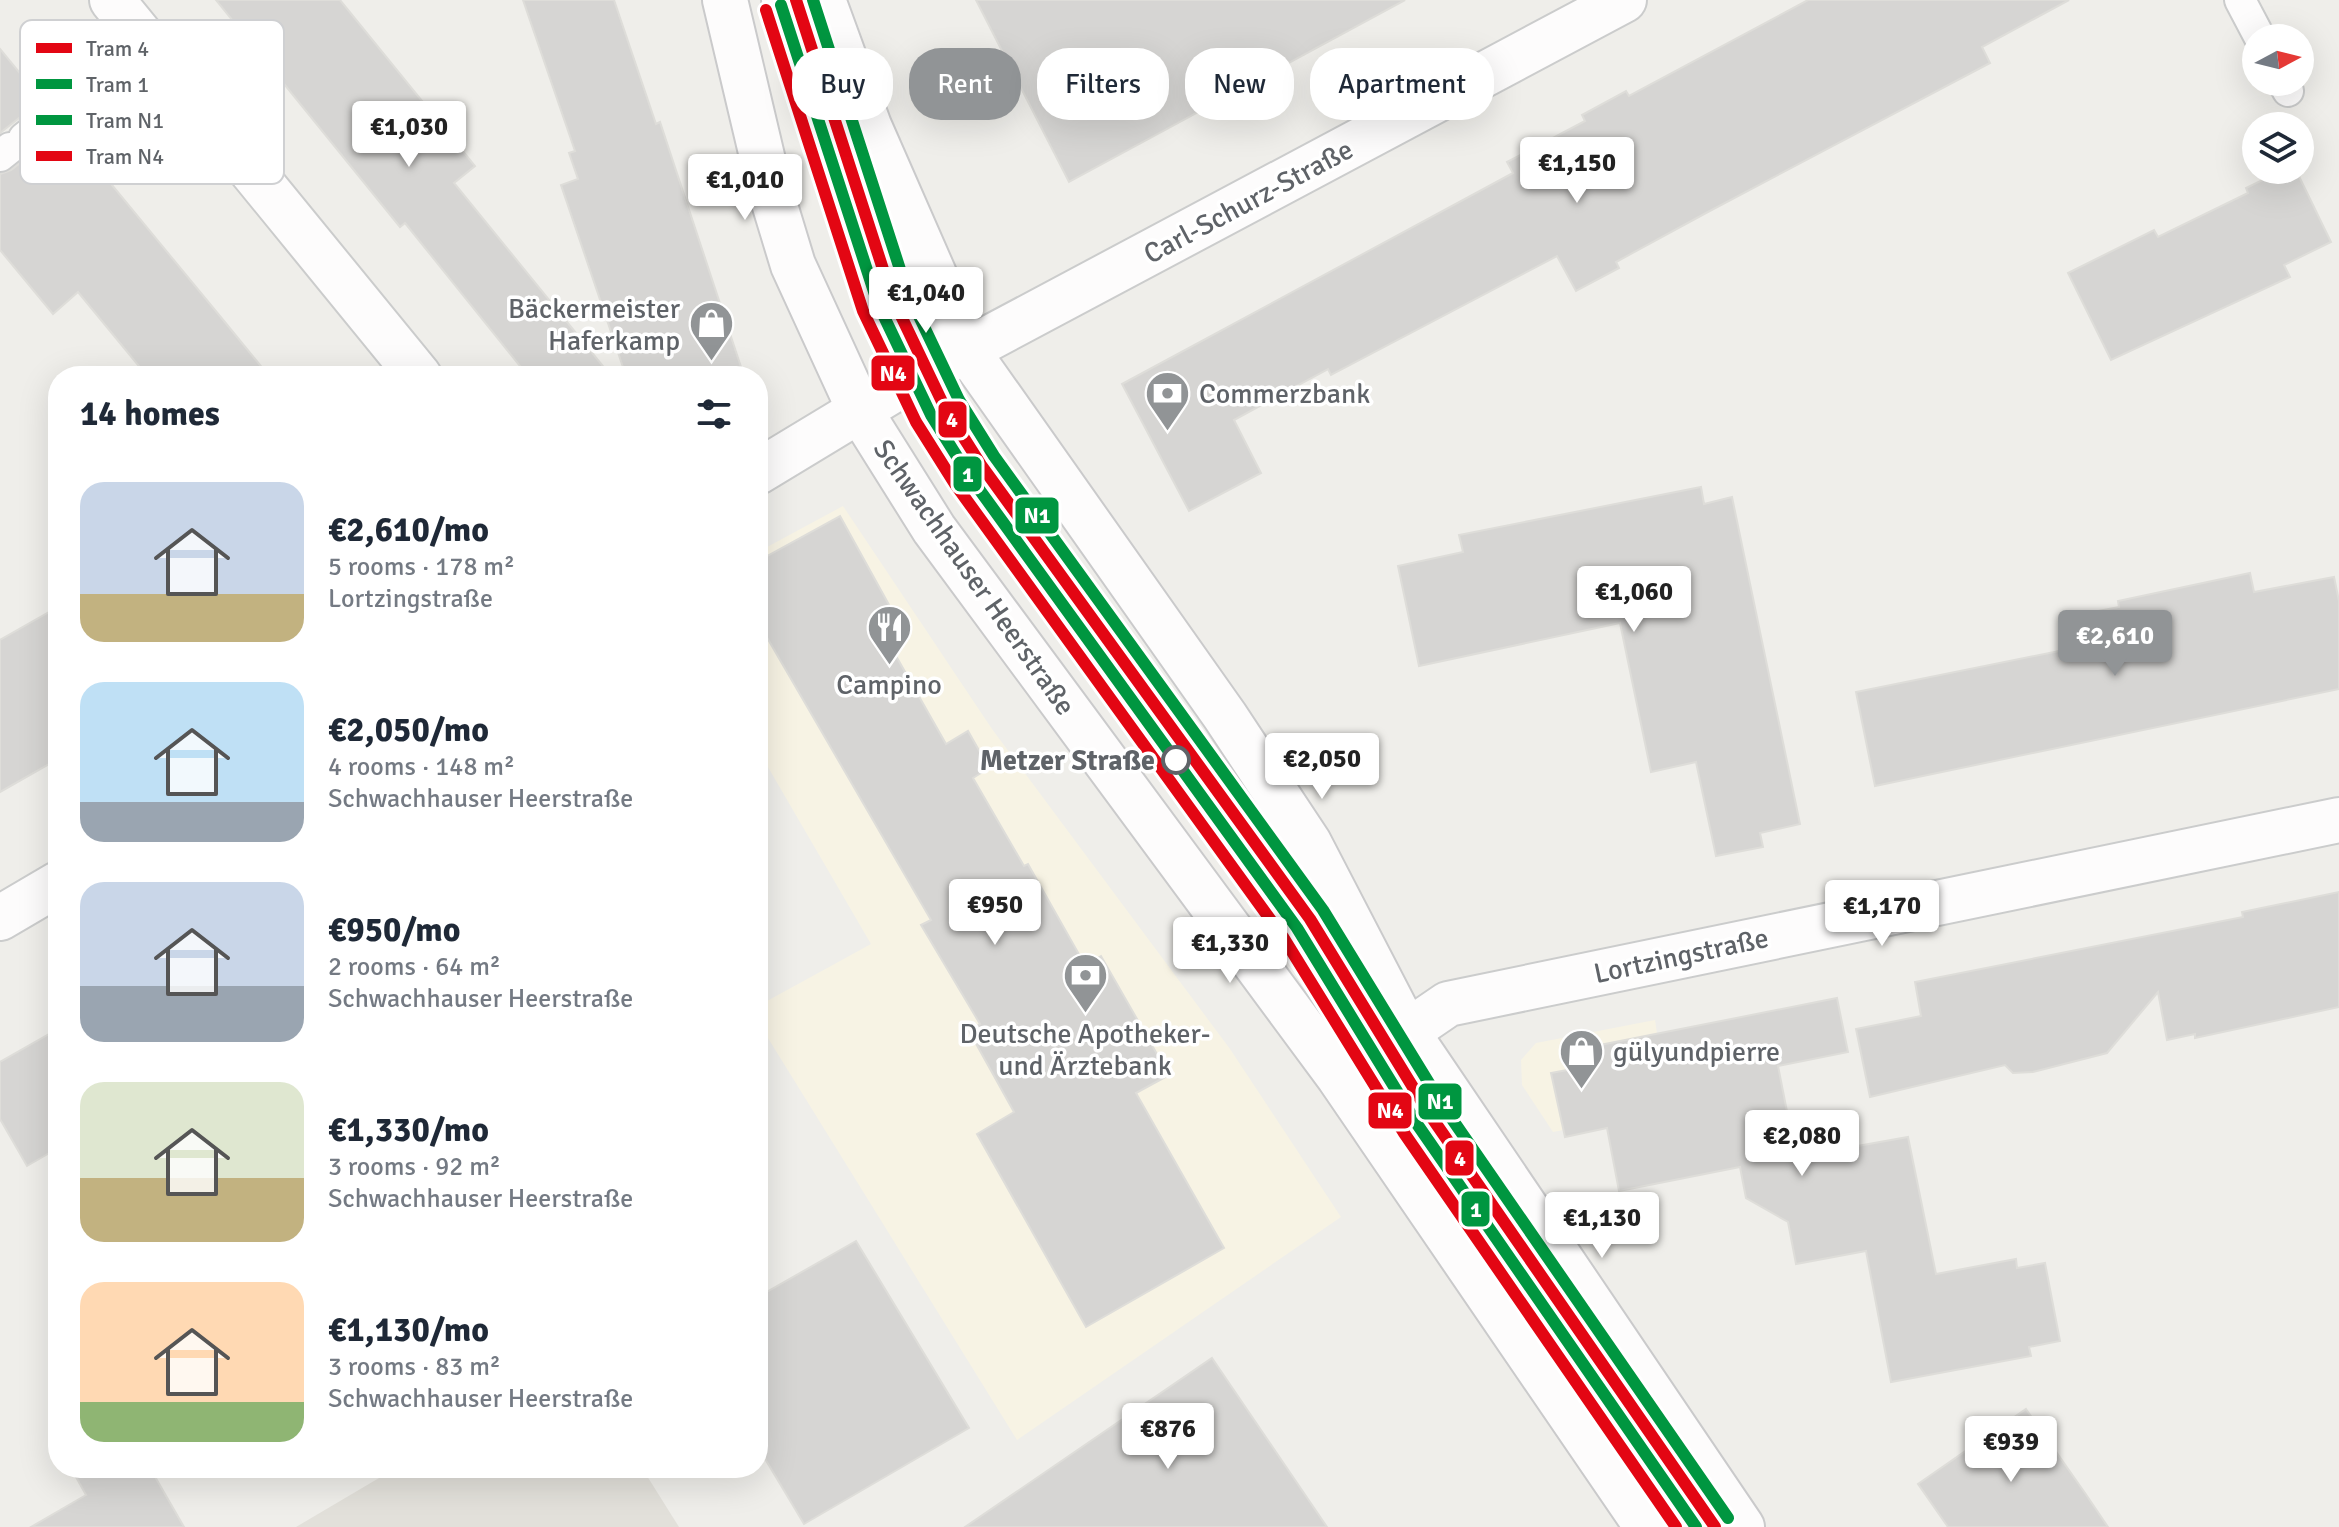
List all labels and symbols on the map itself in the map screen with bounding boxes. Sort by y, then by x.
legend [20,20,284,184]
north arrow [2242,24,2314,96]
text: Tram 4 [86,35,149,62]
text: Tram 1 [86,71,149,98]
pin: €1,030 [344,101,474,169]
text: Tram N1 [86,107,164,134]
street label: Carl-Schurz-Straße [1138,132,1359,271]
pin: €1,150 [1512,137,1642,205]
text: Tram N4 [86,143,164,170]
pin: €1,010 [680,154,810,222]
pin: €1,040 [861,267,991,335]
place label: Bäckermeister Haferkamp [508,292,681,358]
shop icon: Bäckermeister Haferkamp [687,300,735,363]
line badge: N4 [870,354,916,392]
text: N4 [879,360,907,387]
bank icon: Commerzbank [1144,369,1192,432]
place label: Commerzbank [1199,377,1370,411]
line badge: 4 [937,400,968,439]
text: 4 [946,406,958,433]
street label: Schwachhauser Heerstraße [866,433,1082,722]
line badge: 1 [952,455,983,493]
text: 1 [962,461,974,488]
line badge: N1 [1014,496,1060,535]
text: N1 [1023,502,1051,529]
pin: €1,060 [1569,566,1699,634]
restaurant icon: Campino [865,603,913,666]
pin: €2,610 [2050,610,2180,678]
place label: Campino [836,668,942,702]
pin: €2,050 [1257,733,1387,801]
place label: Metzer Straße [980,744,1155,778]
marker: Metzer Straße [1162,746,1190,774]
pin: €950 [948,879,1042,947]
pin: €1,170 [1817,880,1947,948]
pin: €1,330 [1165,917,1295,985]
street label: Lortzingstraße [1591,921,1772,991]
bank icon: Deutsche Apotheker- und Ärztebank [1061,952,1109,1015]
place label: Deutsche Apotheker- und Ärztebank [959,1017,1211,1083]
shop icon: gülyundpierre [1558,1027,1606,1090]
place label: gülyundpierre [1613,1035,1780,1069]
line badge: N1 [1417,1082,1463,1121]
text: N1 [1426,1088,1454,1115]
line badge: N4 [1367,1091,1413,1130]
text: N4 [1376,1097,1404,1124]
pin: €2,080 [1737,1110,1867,1178]
line badge: 4 [1444,1139,1475,1177]
text: 4 [1454,1145,1466,1172]
line badge: 1 [1460,1190,1491,1228]
pin: €1,130 [1537,1192,1667,1260]
text: 1 [1470,1196,1482,1223]
pin: €876 [1121,1403,1215,1471]
pin: €939 [1964,1416,2058,1484]

